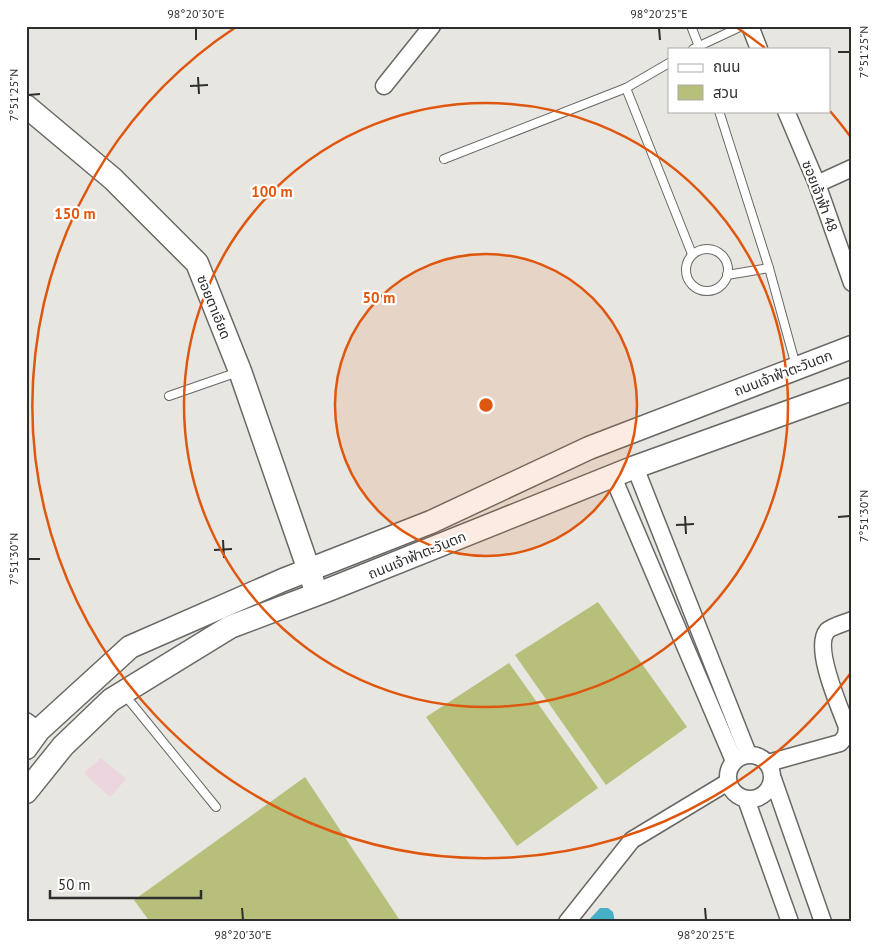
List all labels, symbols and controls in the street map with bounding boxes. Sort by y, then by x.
text: 98°20'30"E [167,6,225,21]
text: 98°20'25"E [630,6,688,21]
text: 7°51'25"N [856,26,871,78]
legend [668,48,830,112]
text: ถนน [713,57,740,76]
text: 7°51'25"N [6,69,21,121]
text: สวน [713,83,738,102]
street label: ซอยเจ้าฟ้า 48 [798,158,842,234]
text: 100 m [251,182,293,201]
text: 150 m [54,204,96,223]
street label: ซอยตาเอียด [193,272,235,342]
text: 50 m [363,288,395,307]
street label: ถนนเจ้าฟ้าตะวันตก [731,346,835,400]
centre of rings [477,396,495,414]
text: 7°51'30"N [856,490,871,542]
street label: ถนนเจ้าฟ้าตะวันตก [365,527,469,583]
text: 7°51'30"N [6,533,21,585]
scale bar [50,868,201,900]
text: 50 m [58,875,91,894]
text: 98°20'30"E [214,927,272,942]
text: 98°20'25"E [677,927,735,942]

